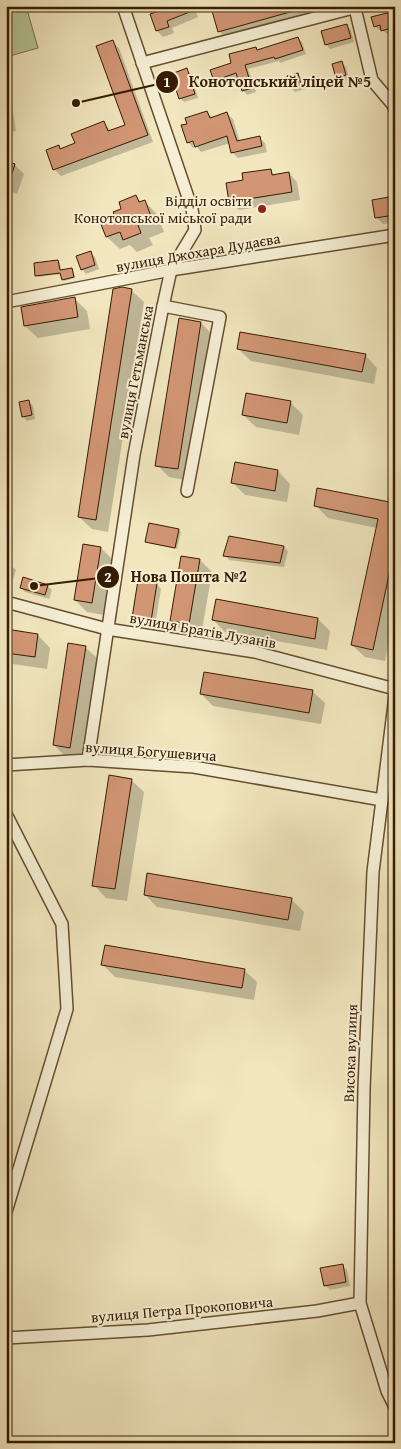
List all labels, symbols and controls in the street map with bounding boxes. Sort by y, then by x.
callout: Конотопський ліцей №5 [154,66,381,97]
text: Конотопський ліцей №5 [189,69,371,93]
text: 1 [163,71,171,92]
place label: Відділ освіти Конотопської міської ради [74,190,252,228]
marker: Відділ освіти Конотопської міської ради [256,203,268,215]
street label: вулиця Джохара Дудаєва [114,227,283,277]
street label: вулиця Гетьманська [112,303,158,441]
callout: Нова Пошта №2 [96,561,257,592]
text: Нова Пошта №2 [131,564,247,588]
text: 2 [104,566,112,587]
street label: вулиця Братів Лузанів [128,607,278,653]
street label: вулиця Богушевича [85,736,218,766]
street label: Висока вулиця [338,1003,362,1102]
street label: вулиця Петра Прокоповича [90,1291,275,1327]

